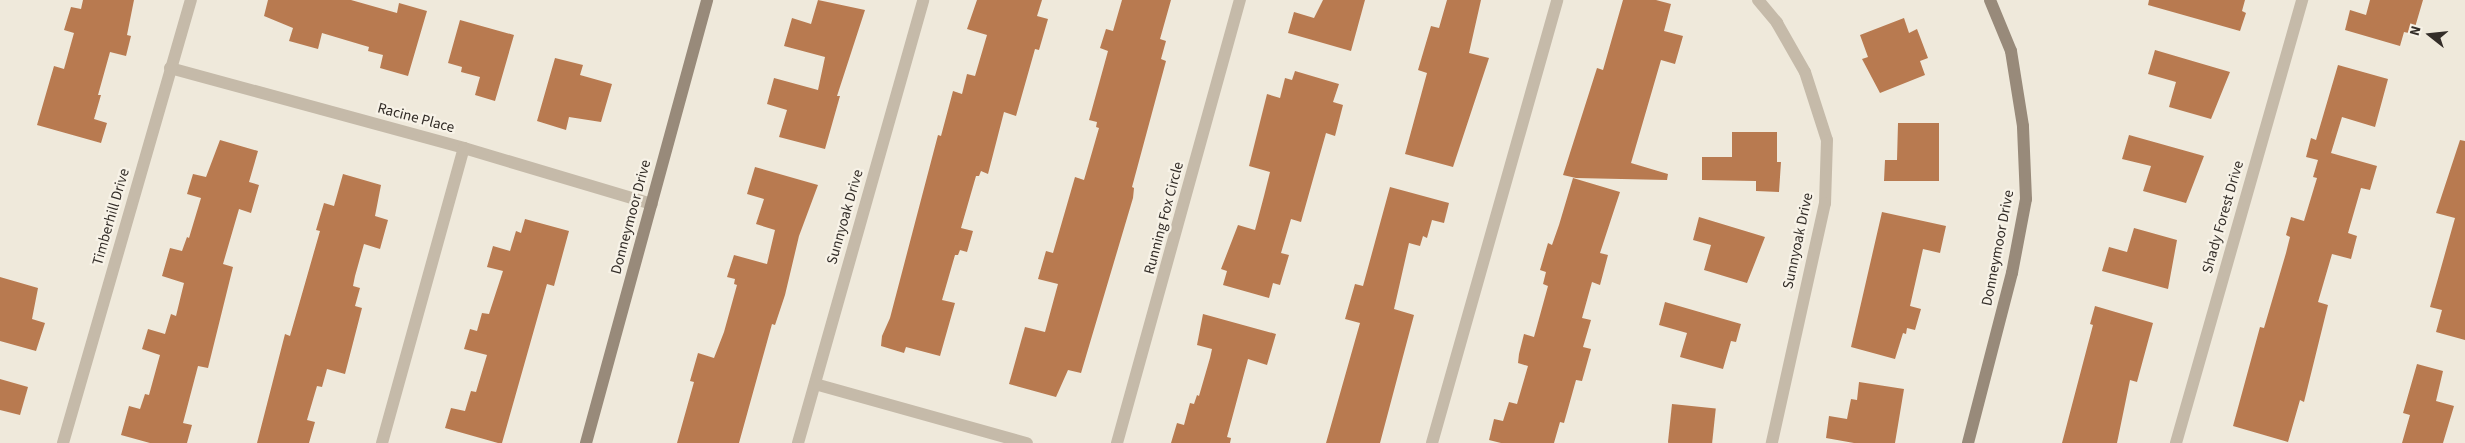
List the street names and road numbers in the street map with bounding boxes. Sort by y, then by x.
street label: Racine Place [375,99,457,137]
street label: Donneymoor Drive [607,158,655,276]
street label: Shady Forest Drive [2198,159,2248,275]
street label: Running Fox Circle [1140,160,1188,276]
street label: Timberhill Drive [89,166,133,268]
street label: Sunnyoak Drive [823,167,867,267]
street label: Donneymoor Drive [1978,189,2018,307]
street label: Sunnyoak Drive [1779,191,1817,291]

